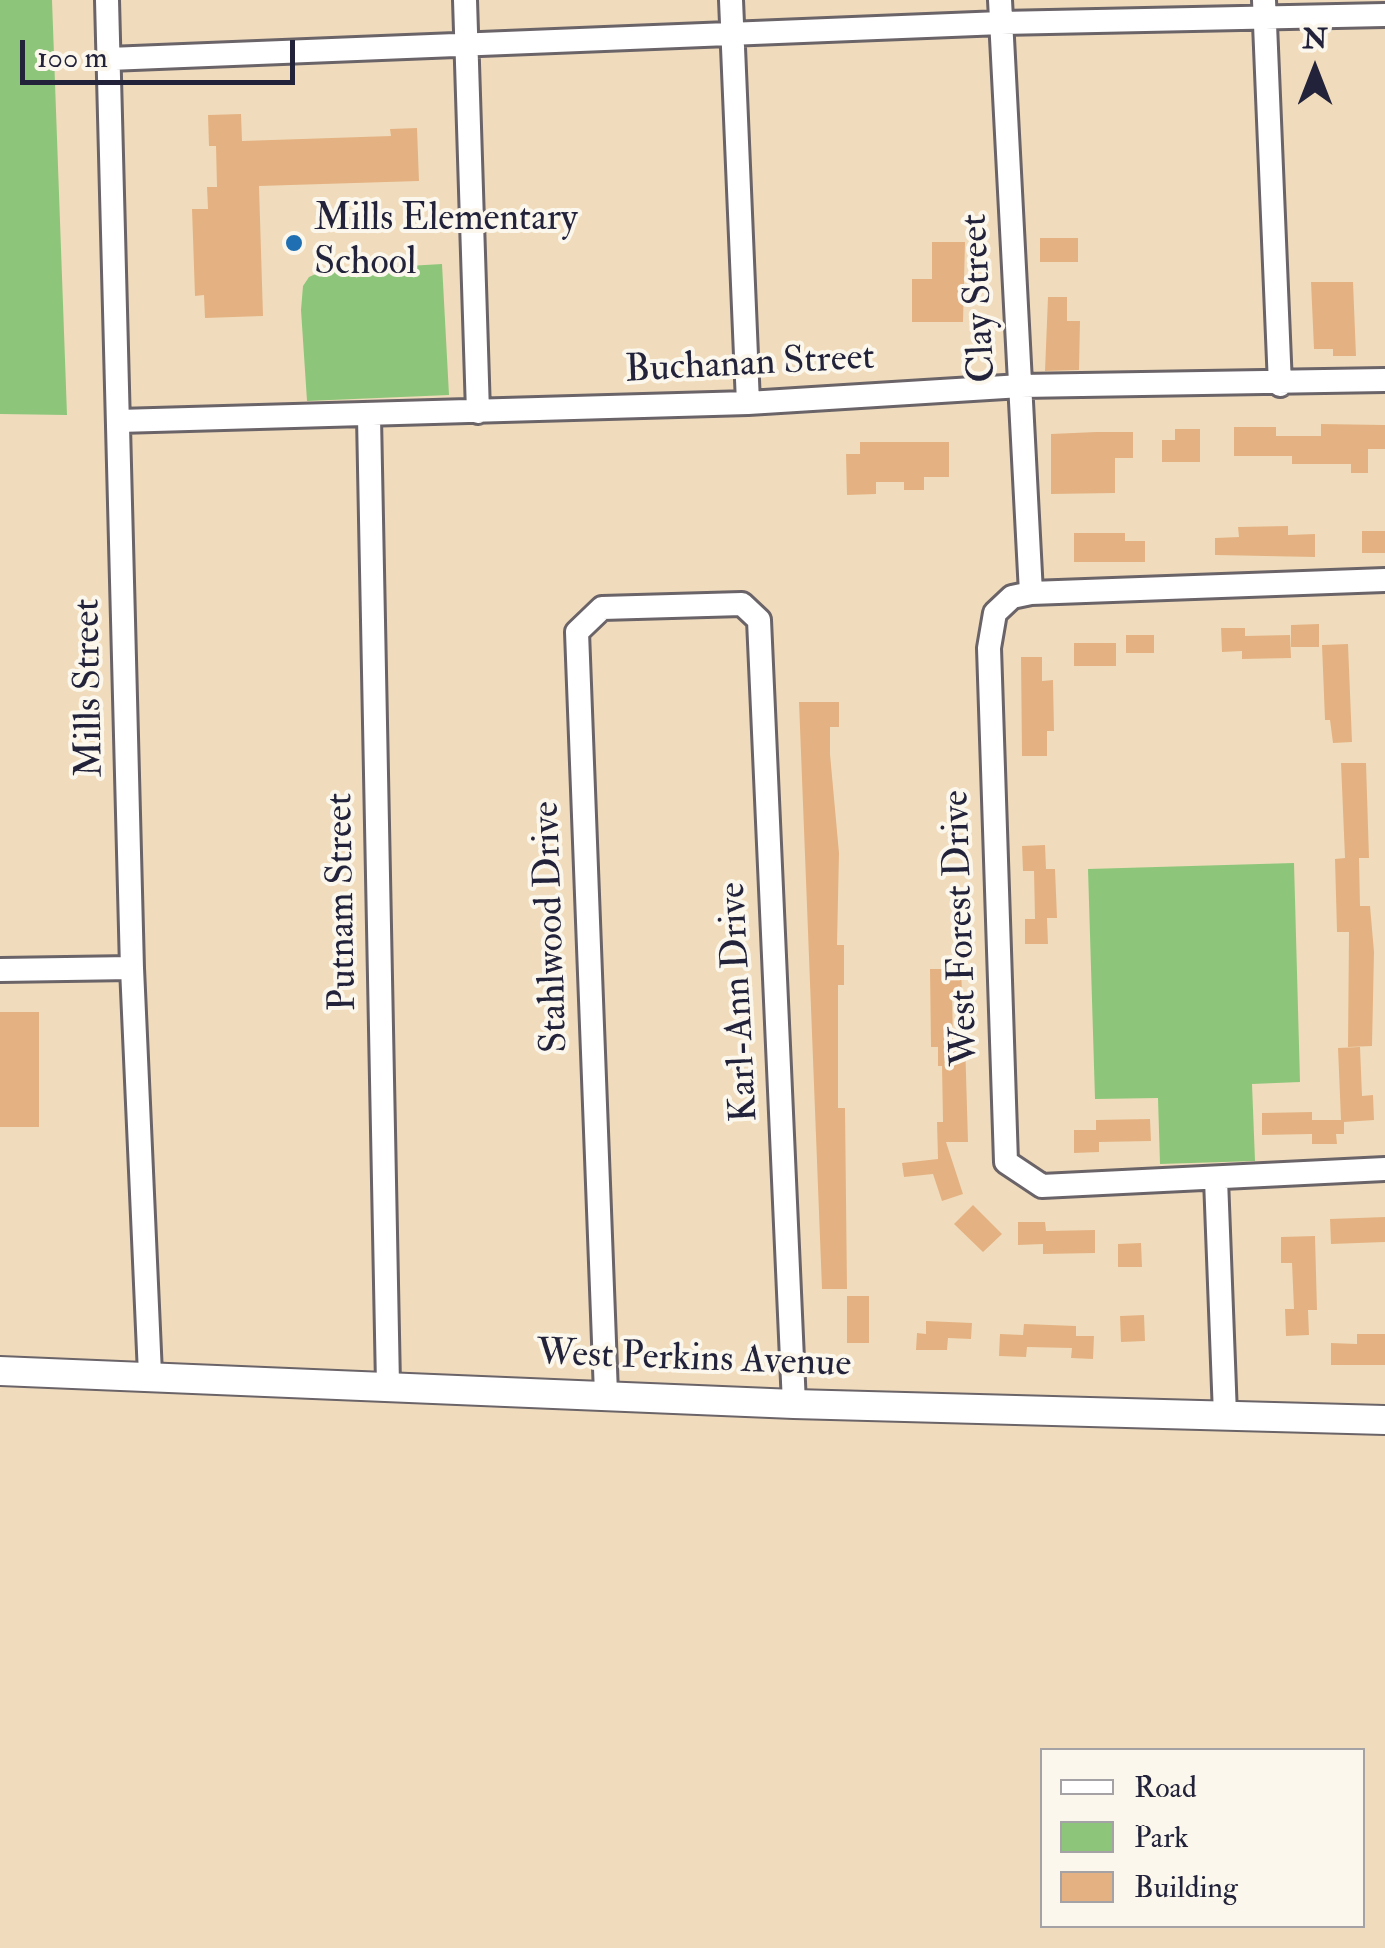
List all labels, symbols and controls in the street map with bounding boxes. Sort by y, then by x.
scale bar [25,20,300,82]
north arrow [1265,20,1365,120]
text: N [1302,22,1328,57]
text: 100 m [37,39,108,76]
place label: Mills Elementary School [314,198,578,288]
street label: Clay Street [954,212,1008,384]
marker: Mills Elementary School [283,232,305,254]
street label: Buchanan Street [624,337,876,395]
street label: Mills Street [67,598,115,778]
street label: West Forest Drive [935,789,991,1067]
street label: Putnam Street [319,792,369,1012]
street label: Stahlwood Drive [526,800,580,1054]
street label: Karl-Ann Drive [712,881,770,1123]
street label: West Perkins Avenue [536,1333,852,1389]
legend [1040,1748,1365,1928]
text: Road [1134,1769,1197,1806]
text: Park [1134,1819,1189,1856]
text: Building [1134,1869,1238,1906]

